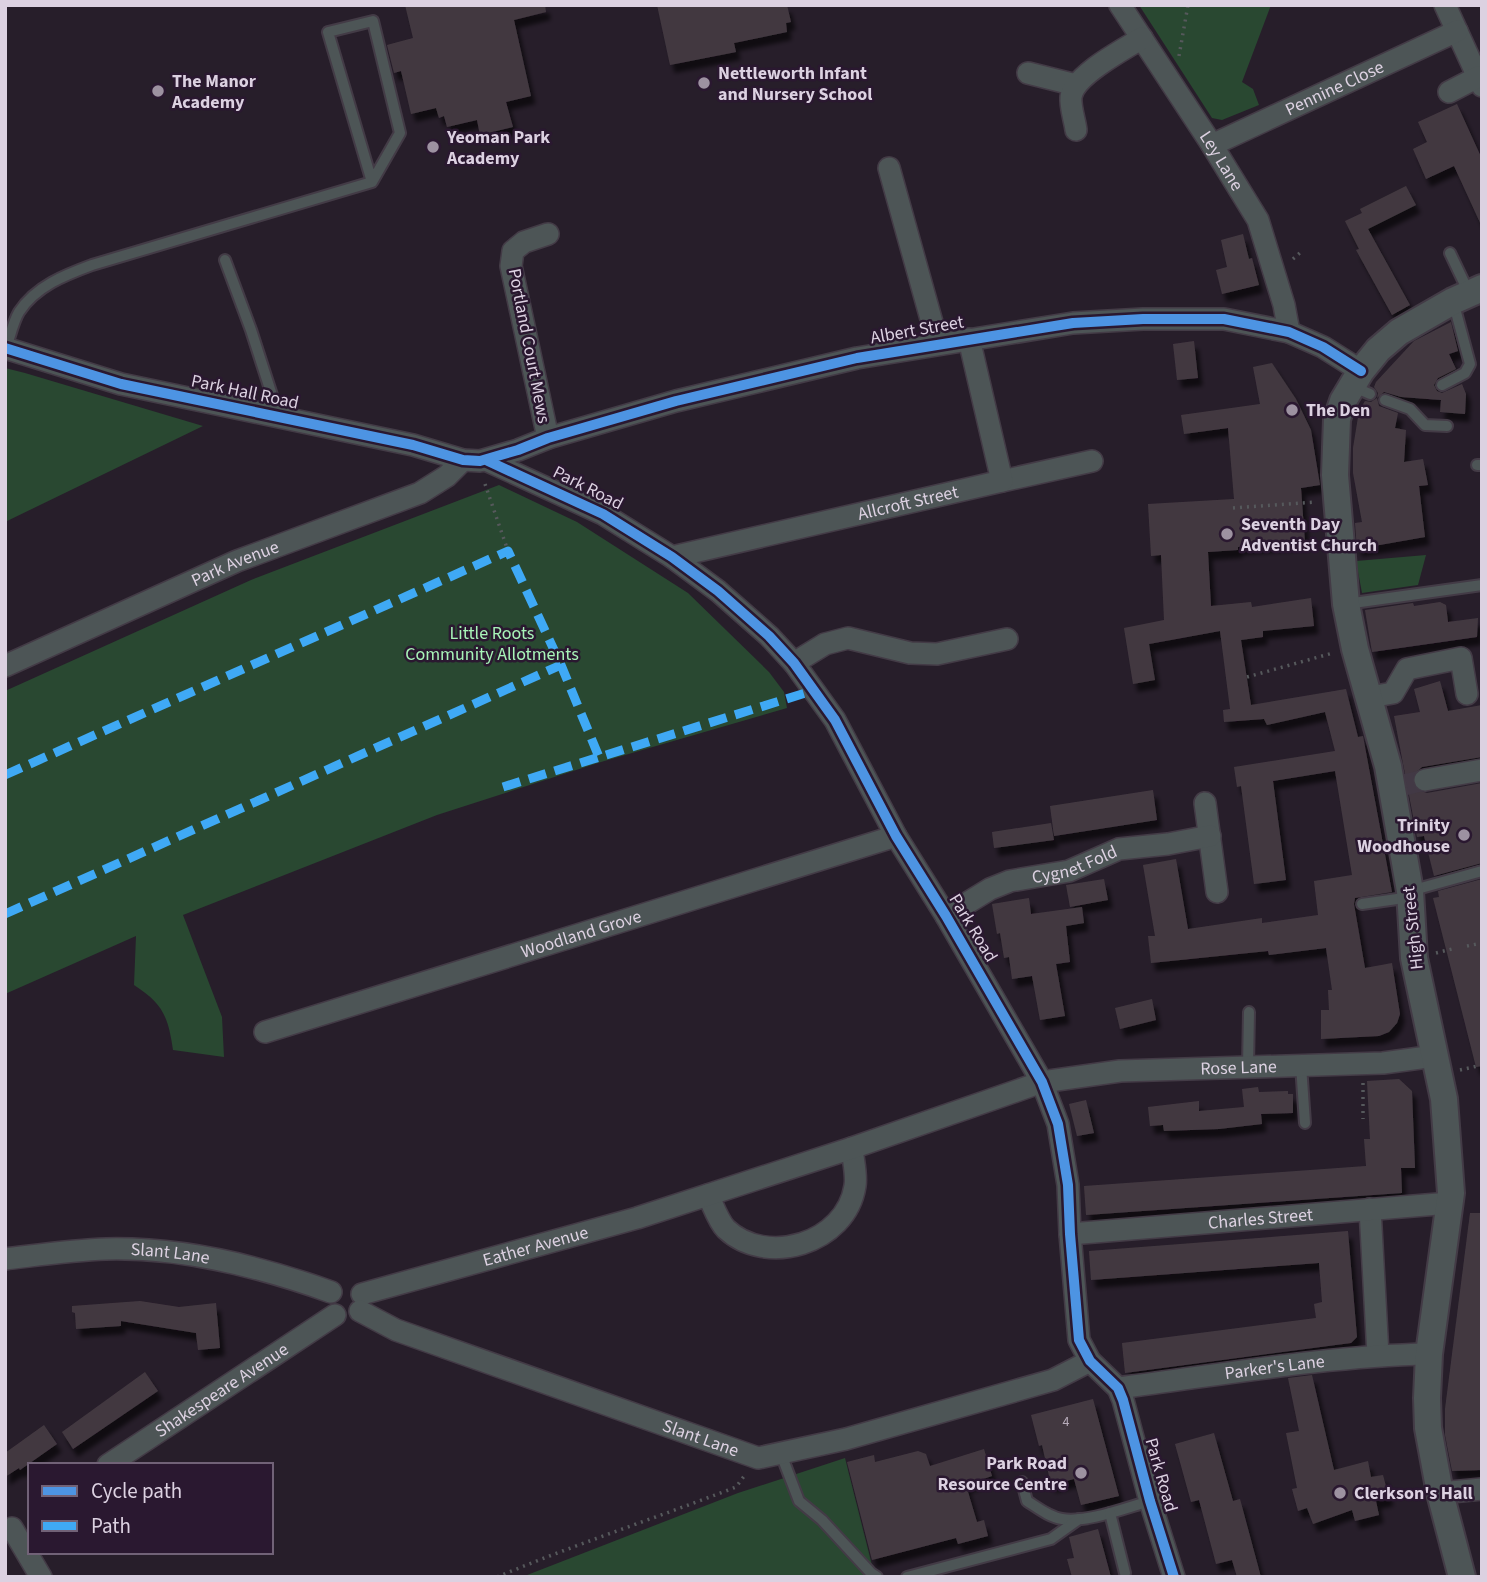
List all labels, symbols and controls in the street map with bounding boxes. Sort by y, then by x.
street label: Pennine Close [1281,54,1388,122]
place label: Nettleworth Infant and Nursery School [718,61,872,107]
place label: The Manor Academy [171,69,257,115]
marker: Nettleworth Infant and Nursery School [696,75,712,91]
marker: The Manor Academy [150,83,166,99]
place label: Yeoman Park Academy [446,125,550,171]
street label: Ley Lane [1194,126,1250,196]
marker: Yeoman Park Academy [425,139,441,155]
street label: Portland Court Mews [502,266,556,426]
street label: Albert Street [868,310,966,350]
street label: Park Hall Road [189,368,301,416]
place label: The Den [1306,398,1370,423]
marker: The Den [1284,402,1300,418]
street label: Park Road [549,460,627,516]
street label: Allcroft Street [855,479,961,526]
place label: Seventh Day Adventist Church [1240,512,1377,558]
marker: Seventh Day Adventist Church [1219,526,1235,542]
street label: Park Avenue [187,534,282,593]
park label: Little Roots Community Allotments [405,621,579,667]
place label: Trinity Woodhouse [1357,813,1451,859]
marker: Trinity Woodhouse [1456,827,1472,843]
street label: Cygnet Fold [1030,839,1121,890]
street label: High Street [1396,885,1430,971]
street label: Park Road [943,889,1003,967]
street label: Woodland Grove [518,903,645,964]
street label: Rose Lane [1200,1054,1277,1081]
street label: Charles Street [1207,1202,1314,1235]
street label: Eather Avenue [480,1220,591,1273]
street label: Slant Lane [130,1237,212,1270]
street label: Shakespeare Avenue [150,1337,293,1443]
street label: Parker's Lane [1223,1348,1326,1386]
house number: 4 [1063,1412,1070,1432]
street label: Slant Lane [659,1413,742,1463]
street label: Park Road [1139,1435,1183,1515]
place label: Park Road Resource Centre [938,1451,1067,1497]
legend [28,1463,273,1554]
marker: Park Road Resource Centre [1073,1465,1089,1481]
text: Cycle path [91,1476,182,1506]
place label: Clerkson's Hall [1354,1481,1473,1506]
marker: Clerkson's Hall [1332,1485,1348,1501]
text: Path [91,1511,131,1541]

